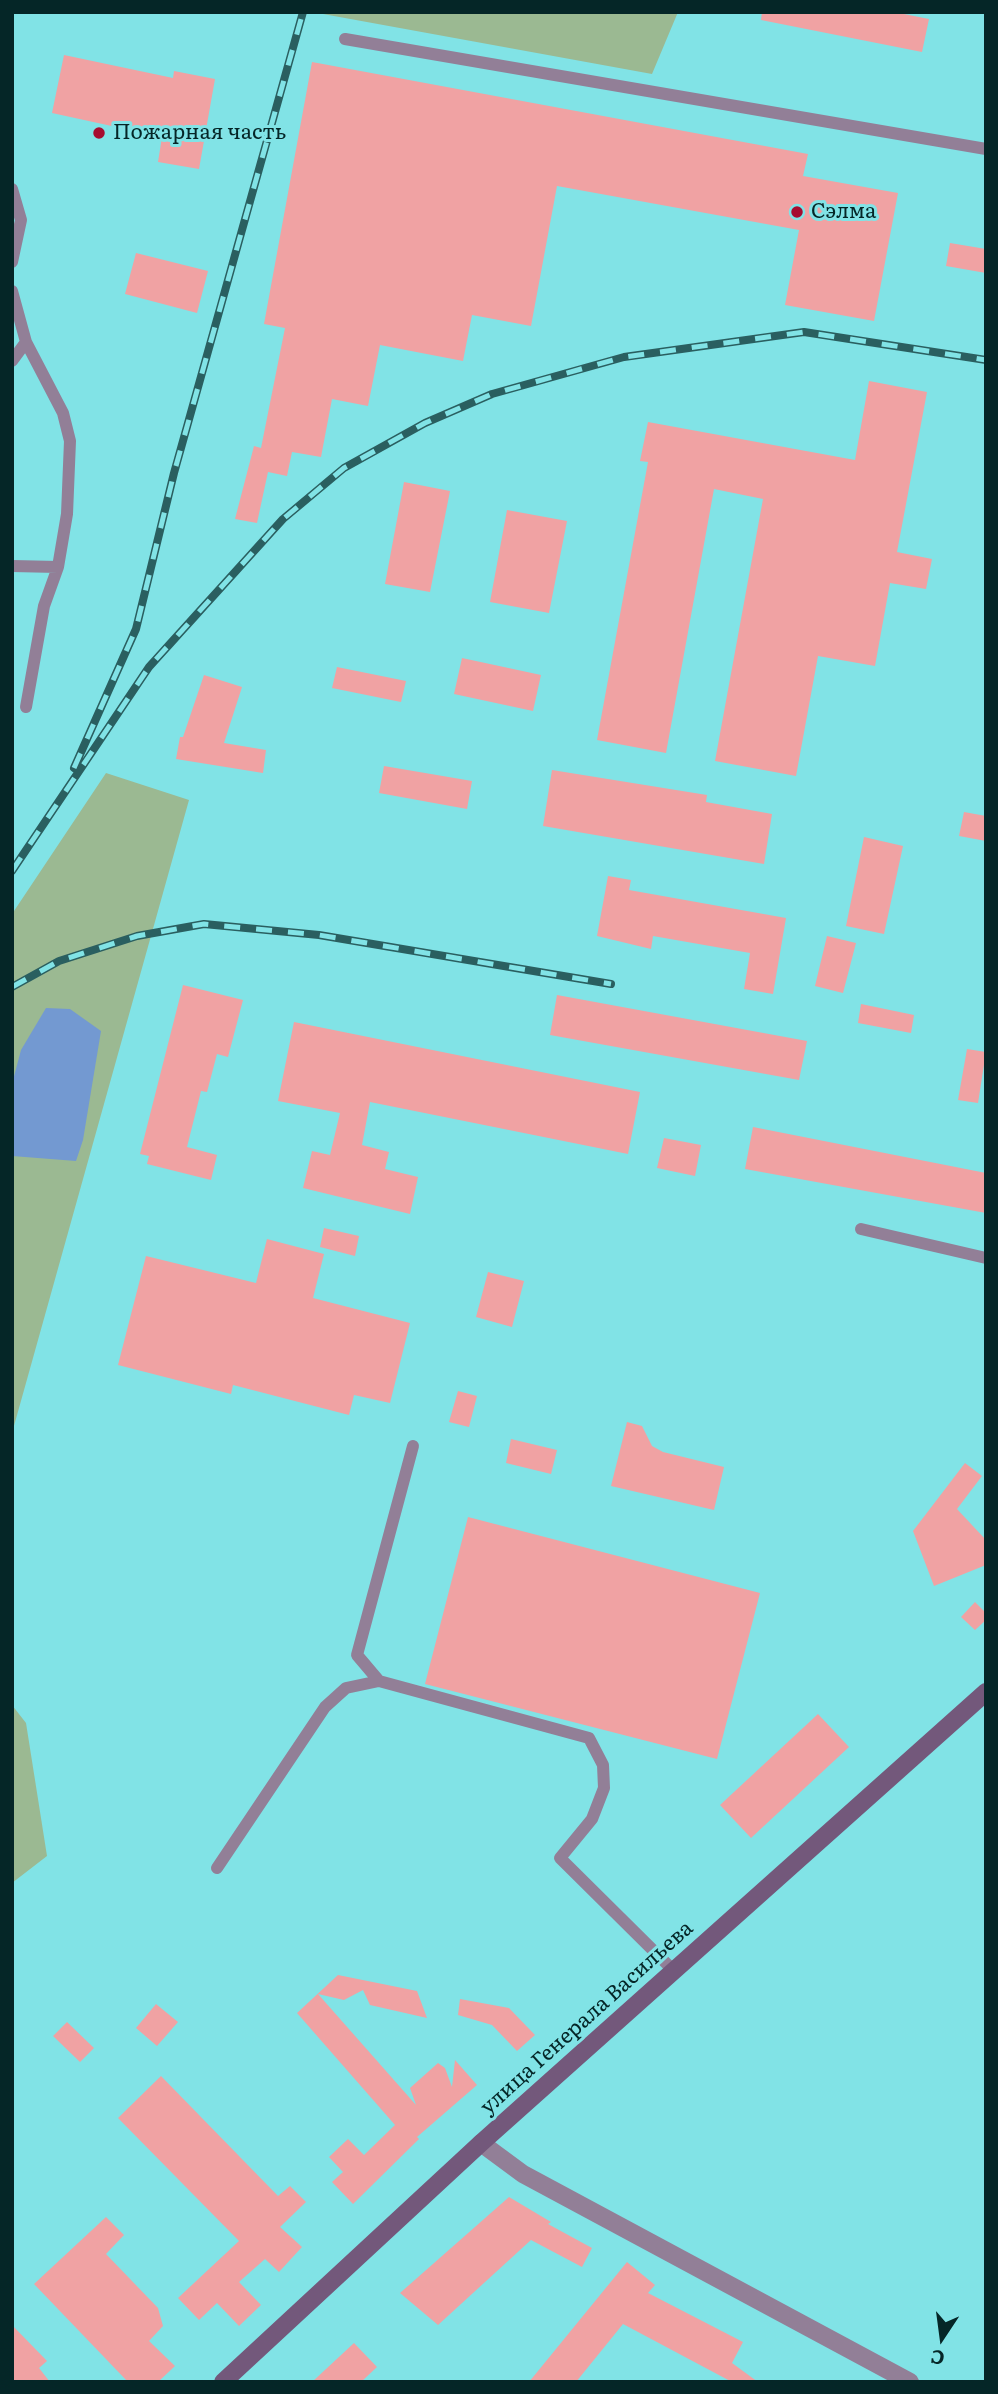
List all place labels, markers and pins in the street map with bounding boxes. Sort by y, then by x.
place label: Пожарная часть [113,120,286,146]
marker: Пожарная часть [91,125,107,141]
place label: Сэлма [811,199,876,225]
marker: Сэлма [789,204,805,220]

